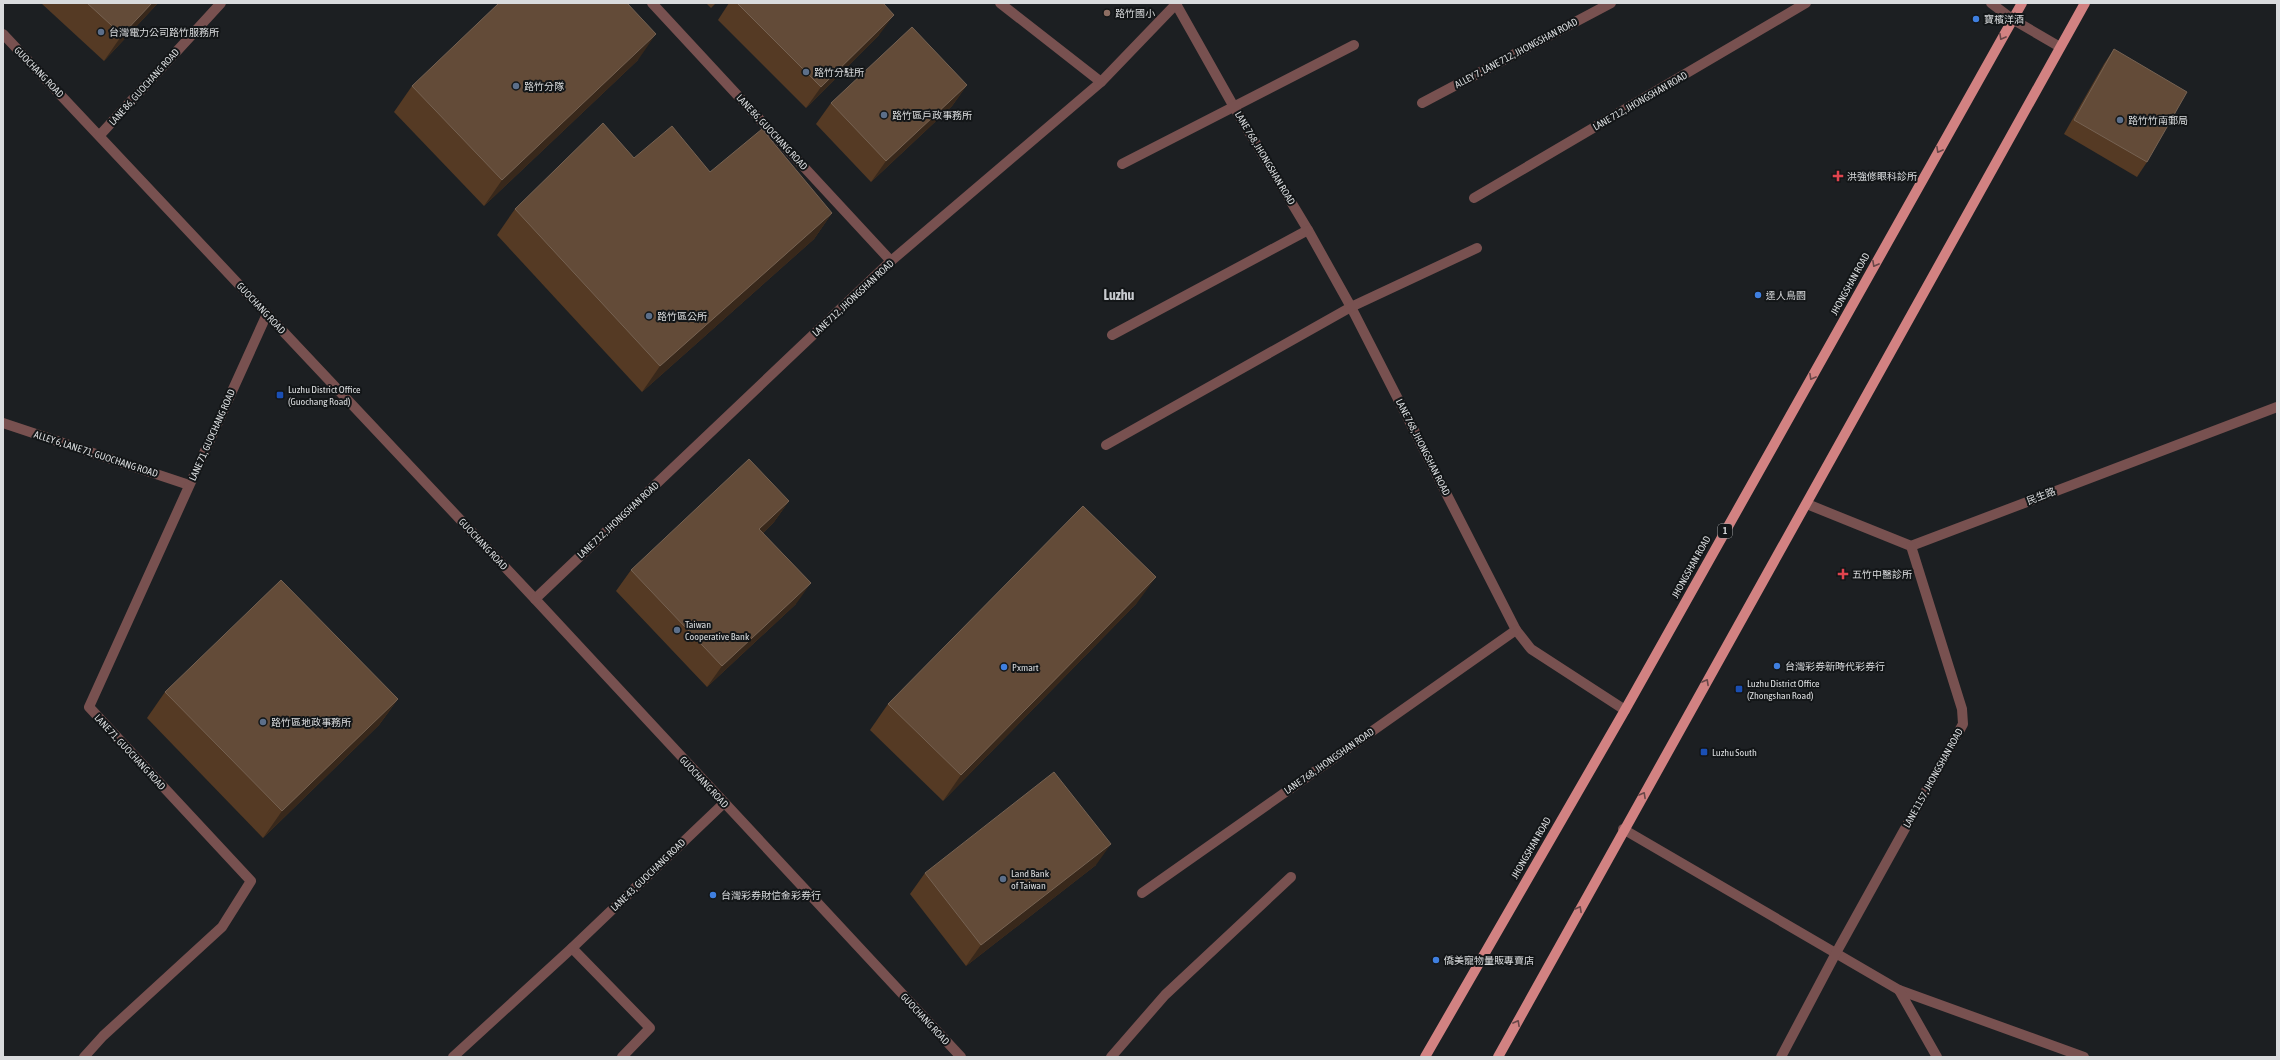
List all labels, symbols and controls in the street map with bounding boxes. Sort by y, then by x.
marker: 路竹國小 [1102,8,1112,18]
place label: 路竹國小 [1115,8,1155,19]
marker: 寶檳洋酒 [1971,14,1981,24]
place label: 寶檳洋酒 [1984,14,2024,25]
street label: ALLEY 7, LANE 712, JHONGSHAN ROAD [1453,16,1580,90]
marker: 台灣電力公司路竹服務所 [96,27,106,37]
place label: 台灣電力公司路竹服務所 [109,27,219,38]
one-way arrow [2000,33,2007,40]
street label: GUOCHANG ROAD [12,44,66,100]
street label: LANE 86, GUOCHANG ROAD [107,46,181,127]
marker: 路竹分駐所 [801,67,811,77]
place label: 路竹分駐所 [814,67,864,78]
street label: LANE 712, JHONGSHAN ROAD [1591,69,1689,133]
marker: 路竹分隊 [511,81,521,91]
place label: 路竹分隊 [524,81,564,92]
street label: LANE 86, GUOCHANG ROAD [734,92,810,172]
street label: LANE 768, JHONGSHAN ROAD [1233,109,1297,207]
marker: 路竹區戶政事務所 [879,110,889,120]
place label: 路竹區戶政事務所 [892,110,972,121]
marker: 路竹竹南郵局 [2115,115,2125,125]
place label: 路竹竹南郵局 [2128,115,2188,126]
one-way arrow [1936,146,1943,153]
marker: 洪強修眼科診所 [1832,170,1844,182]
place label: 洪強修眼科診所 [1847,171,1917,182]
street label: JHONGSHAN ROAD [1828,251,1872,317]
street label: LANE 712, JHONGSHAN ROAD [810,257,896,339]
one-way arrow [1873,259,1880,267]
street label: GUOCHANG ROAD [234,280,288,336]
district label: Luzhu [1104,287,1135,303]
marker: 達人鳥園 [1753,290,1763,300]
place label: 達人鳥園 [1766,290,1806,301]
marker: 路竹區公所 [644,311,654,321]
place label: 路竹區公所 [657,311,707,322]
one-way arrow [1809,373,1816,380]
place label: Luzhu District Office (Guochang Road) [288,384,361,407]
street label: LANE 71, GUOCHANG ROAD [187,387,237,482]
marker: Luzhu District Office (Guochang Road) [275,390,285,400]
street label: LANE 768, JHONGSHAN ROAD [1394,397,1452,498]
street label: ALLEY 6, LANE 71, GUOCHANG ROAD [33,429,160,479]
street label: LANE 712, JHONGSHAN ROAD [575,479,661,561]
street label: 民生路 [2025,485,2057,507]
street label: GUOCHANG ROAD [456,516,510,572]
road number: 1 [1718,524,1732,538]
street label: JHONGSHAN ROAD [1669,534,1713,600]
marker: 五竹中醫診所 [1837,568,1849,580]
place label: 五竹中醫診所 [1852,569,1912,580]
place label: Taiwan Cooperative Bank [685,619,750,642]
marker: Taiwan Cooperative Bank [672,625,682,635]
marker: 台灣彩券新時代彩券行 [1772,661,1782,671]
place label: 台灣彩券新時代彩券行 [1785,661,1885,672]
marker: Pxmart [999,662,1009,672]
place label: Pxmart [1012,662,1039,673]
place label: Luzhu District Office (Zhongshan Road) [1747,678,1820,701]
one-way arrow [1702,679,1709,686]
marker: Luzhu District Office (Zhongshan Road) [1734,684,1744,694]
street label: LANE 71, GUOCHANG ROAD [92,712,168,792]
marker: 路竹區地政事務所 [258,717,268,727]
place label: 路竹區地政事務所 [271,717,351,728]
street label: LANE 768, JHONGSHAN ROAD [1282,726,1376,796]
street label: LANE 1157, JHONGSHAN ROAD [1901,726,1965,830]
marker: Luzhu South [1699,747,1709,757]
place label: Luzhu South [1712,747,1757,758]
street label: GUOCHANG ROAD [677,754,731,810]
one-way arrow [1638,792,1645,799]
street label: JHONGSHAN ROAD [1509,815,1553,881]
street label: LANE 43, GUOCHANG ROAD [609,836,688,913]
place label: Land Bank of Taiwan [1011,868,1050,891]
marker: Land Bank of Taiwan [998,874,1008,884]
marker: 台灣彩券財信金彩券行 [708,890,718,900]
place label: 台灣彩券財信金彩券行 [721,890,821,901]
one-way arrow [1575,906,1582,913]
marker: 僑美寵物量販專賣店 [1431,955,1441,965]
place label: 僑美寵物量販專賣店 [1443,955,1534,966]
street label: GUOCHANG ROAD [898,991,952,1047]
one-way arrow [1512,1020,1519,1027]

